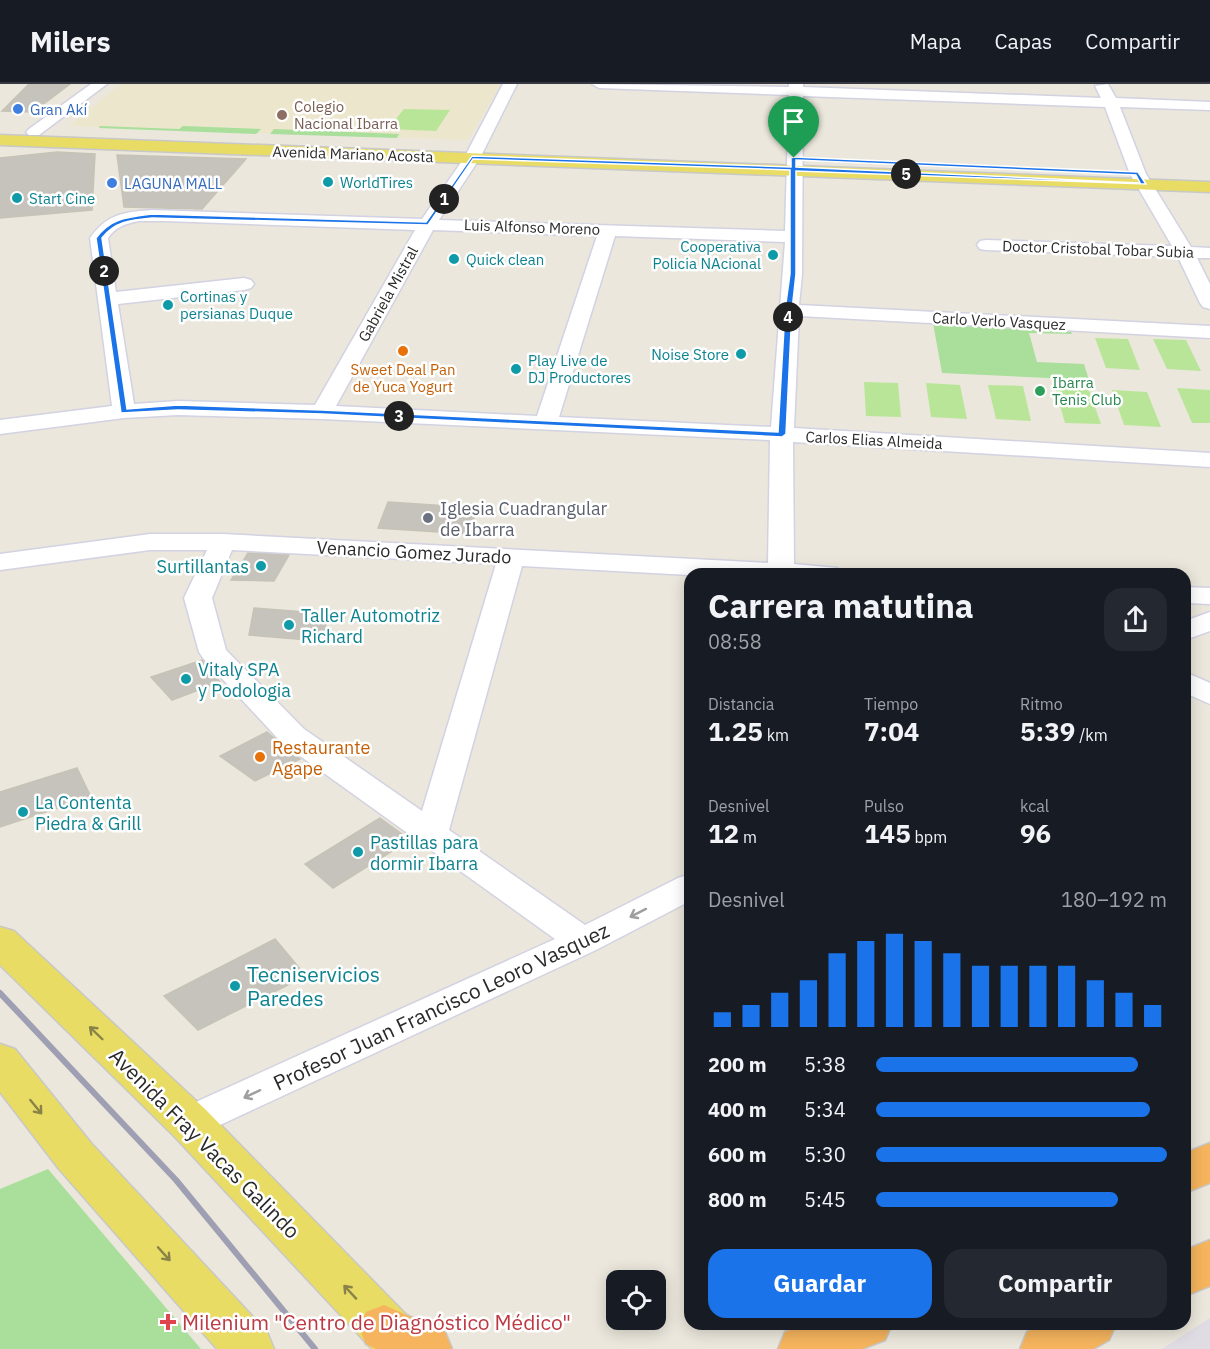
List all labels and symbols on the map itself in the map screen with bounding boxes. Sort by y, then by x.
pin [768,96,819,158]
place label: Colegio Nacional Ibarra [294,97,398,133]
place label: Gran Akí [30,100,87,119]
marker: Gran Akí [11,102,25,116]
marker: Colegio Nacional Ibarra [275,108,289,122]
street label: Avenida Mariano Acosta [272,142,434,166]
pin: 5 [891,159,921,189]
place label: WorldTires [340,173,413,192]
place label: LAGUNA MALL [124,174,223,193]
marker: WorldTires [321,175,335,189]
marker: LAGUNA MALL [105,176,119,190]
pin: 1 [429,184,459,214]
place label: Start Cine [29,189,95,208]
marker: Start Cine [10,191,24,205]
street label: Luis Alfonso Moreno [464,215,600,239]
street label: Doctor Cristobal Tobar Subia [1002,236,1194,262]
place label: Cooperativa Policia NAcional [653,237,761,273]
street label: Gabriela Mistral [354,243,422,345]
marker: Cooperativa Policia NAcional [766,248,780,262]
place label: Quick clean [466,250,544,269]
marker: Quick clean [447,252,461,266]
pin: 2 [89,256,119,286]
place label: Cortinas y persianas Duque [180,287,293,323]
marker: Cortinas y persianas Duque [161,298,175,312]
pin: 4 [773,302,803,332]
street label: Carlo Verlo Vasquez [932,308,1066,334]
marker: Sweet Deal Pan de Yuca Yogurt [396,344,410,358]
place label: Noise Store [651,345,729,364]
marker: Noise Store [734,347,748,361]
place label: Play Live de DJ Productores [528,351,631,387]
place label: Sweet Deal Pan de Yuca Yogurt [351,360,455,396]
marker: Play Live de DJ Productores [509,362,523,376]
place label: Ibarra Tenis Club [1052,373,1122,409]
marker: Ibarra Tenis Club [1033,384,1047,398]
pin: 3 [384,401,414,431]
street label: Carlos Elias Almeida [805,427,943,453]
place label: Iglesia Cuadrangular de Ibarra [440,497,608,541]
marker: Iglesia Cuadrangular de Ibarra [421,511,435,525]
street label: Venancio Gomez Jurado [316,535,512,569]
place label: Surtillantas [157,555,249,578]
marker: Surtillantas [254,559,268,573]
place label: Taller Automotriz Richard [301,604,440,648]
marker: Taller Automotriz Richard [282,618,296,632]
place label: Vitaly SPA y Podologia [198,658,291,702]
marker: Vitaly SPA y Podologia [179,672,193,686]
place label: Restaurante Agape [272,736,371,780]
marker: Restaurante Agape [253,750,267,764]
place label: La Contenta Piedra & Grill [35,791,141,835]
marker: La Contenta Piedra & Grill [16,805,30,819]
place label: Pastillas para dormir Ibarra [370,831,479,875]
marker: Pastillas para dormir Ibarra [351,845,365,859]
one-way arrow [629,907,647,919]
street label: Profesor Juan Francisco Leoro Vasquez [269,916,614,1096]
place label: Tecniservicios Paredes [247,960,380,1012]
marker: Tecniservicios Paredes [228,979,242,993]
one-way arrow [88,1025,103,1040]
street label: Avenida Fray Vacas Galindo [104,1042,306,1244]
one-way arrow [244,1088,262,1100]
one-way arrow [30,1099,43,1115]
one-way arrow [157,1246,171,1261]
one-way arrow [342,1284,357,1299]
place label: Milenium "Centro de Diagnóstico Médico" [182,1308,571,1336]
marker: Milenium "Centro de Diagnóstico Médico" [159,1313,177,1331]

